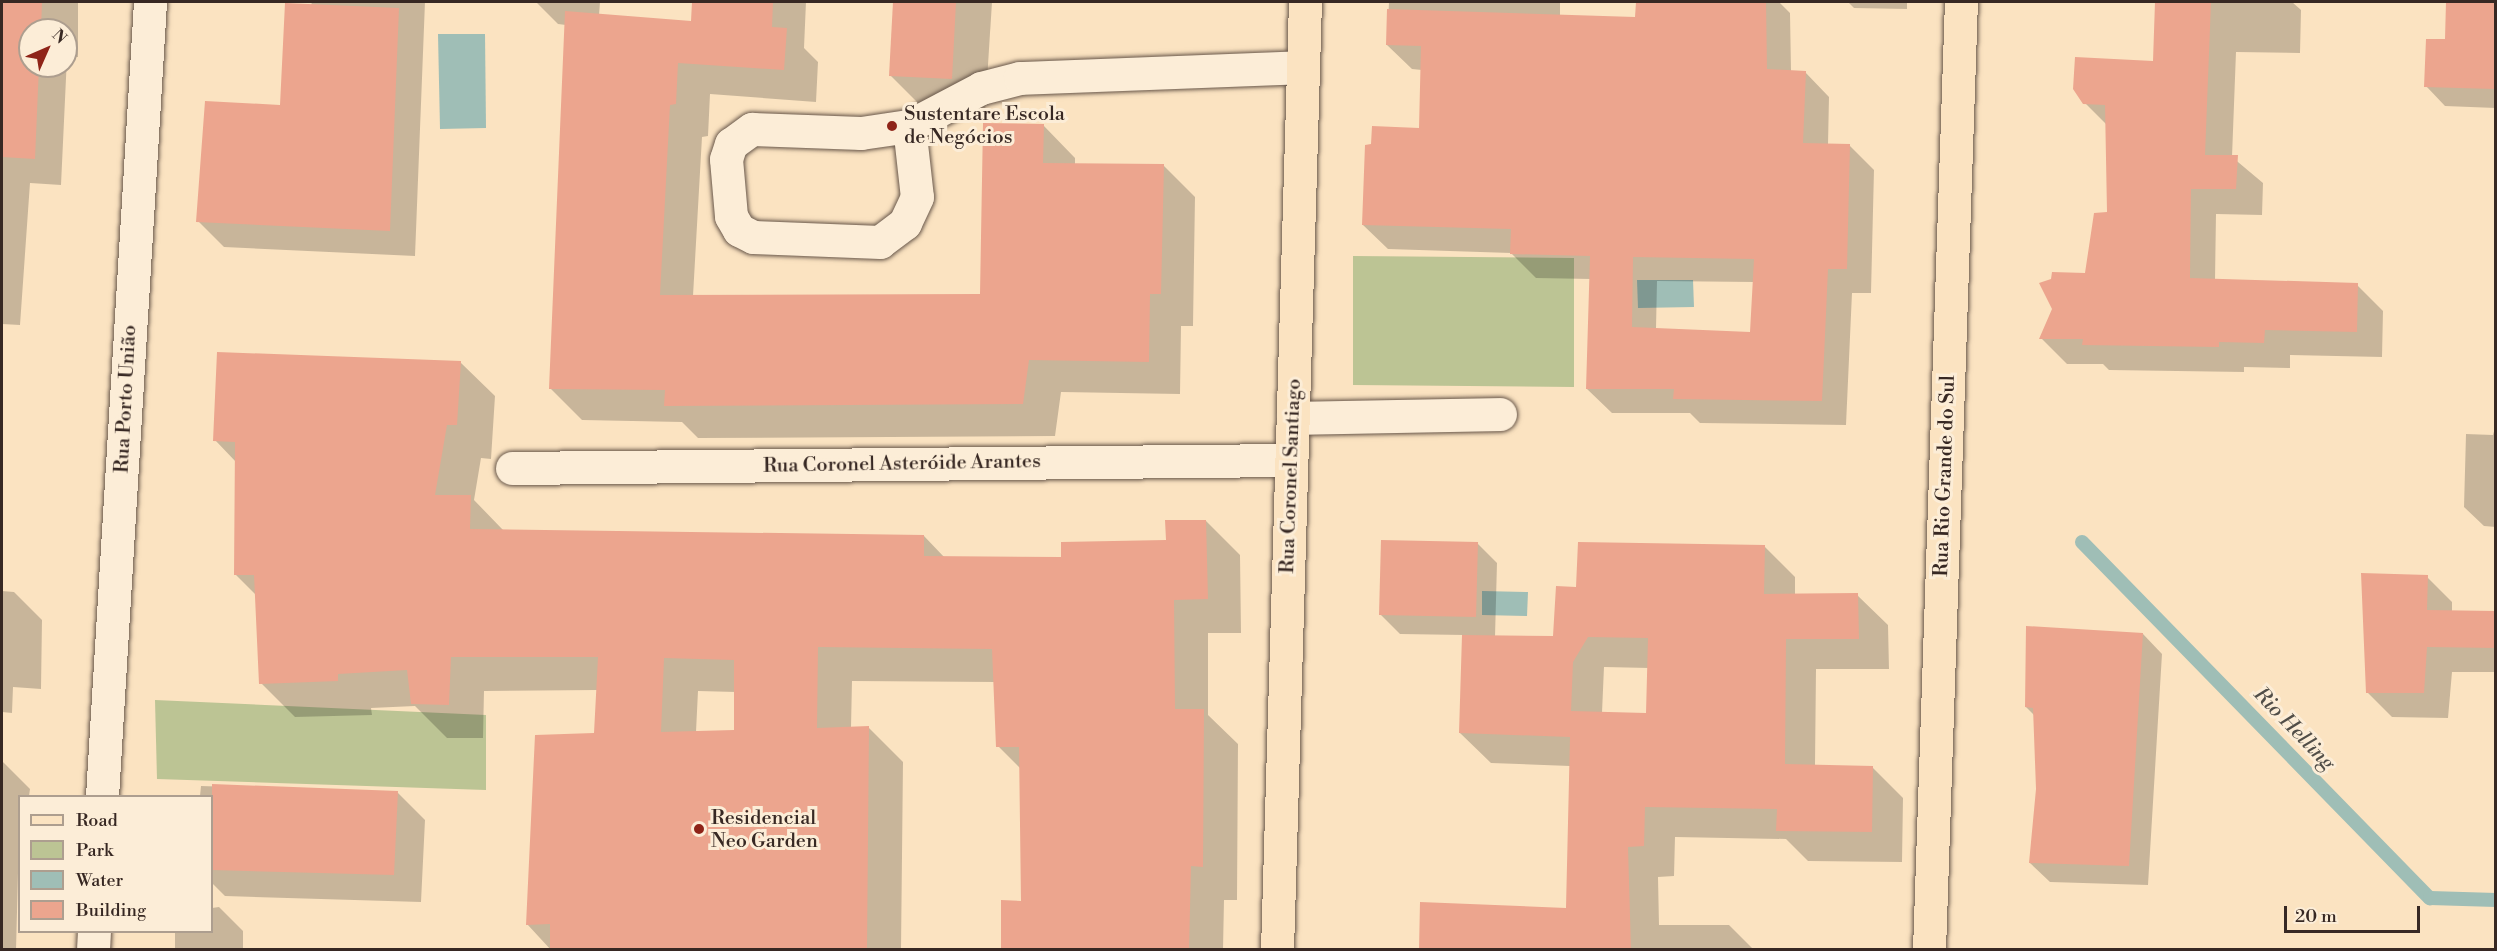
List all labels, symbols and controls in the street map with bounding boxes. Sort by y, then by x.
north arrow [18,18,78,78]
text: N [48,25,71,48]
place label: Sustentare Escola de Negócios [904,102,1065,149]
marker: Sustentare Escola de Negócios [885,119,899,133]
street label: Rua Porto União [110,324,142,474]
street label: Rua Rio Grande do Sul [1929,375,1961,577]
street label: Rua Coronel Santiago [1276,378,1306,574]
street label: Rua Coronel Asteróide Arantes [763,450,1041,478]
water label: Rio Helling [2248,682,2340,776]
legend [18,795,213,933]
place label: Residencial Neo Garden [711,806,818,853]
text: Road [76,809,118,832]
marker: Residencial Neo Garden [692,822,706,836]
text: Park [76,839,113,862]
text: Water [76,869,123,892]
scale bar [2287,894,2424,932]
text: Building [76,899,146,922]
text: 20 m [2295,905,2337,928]

